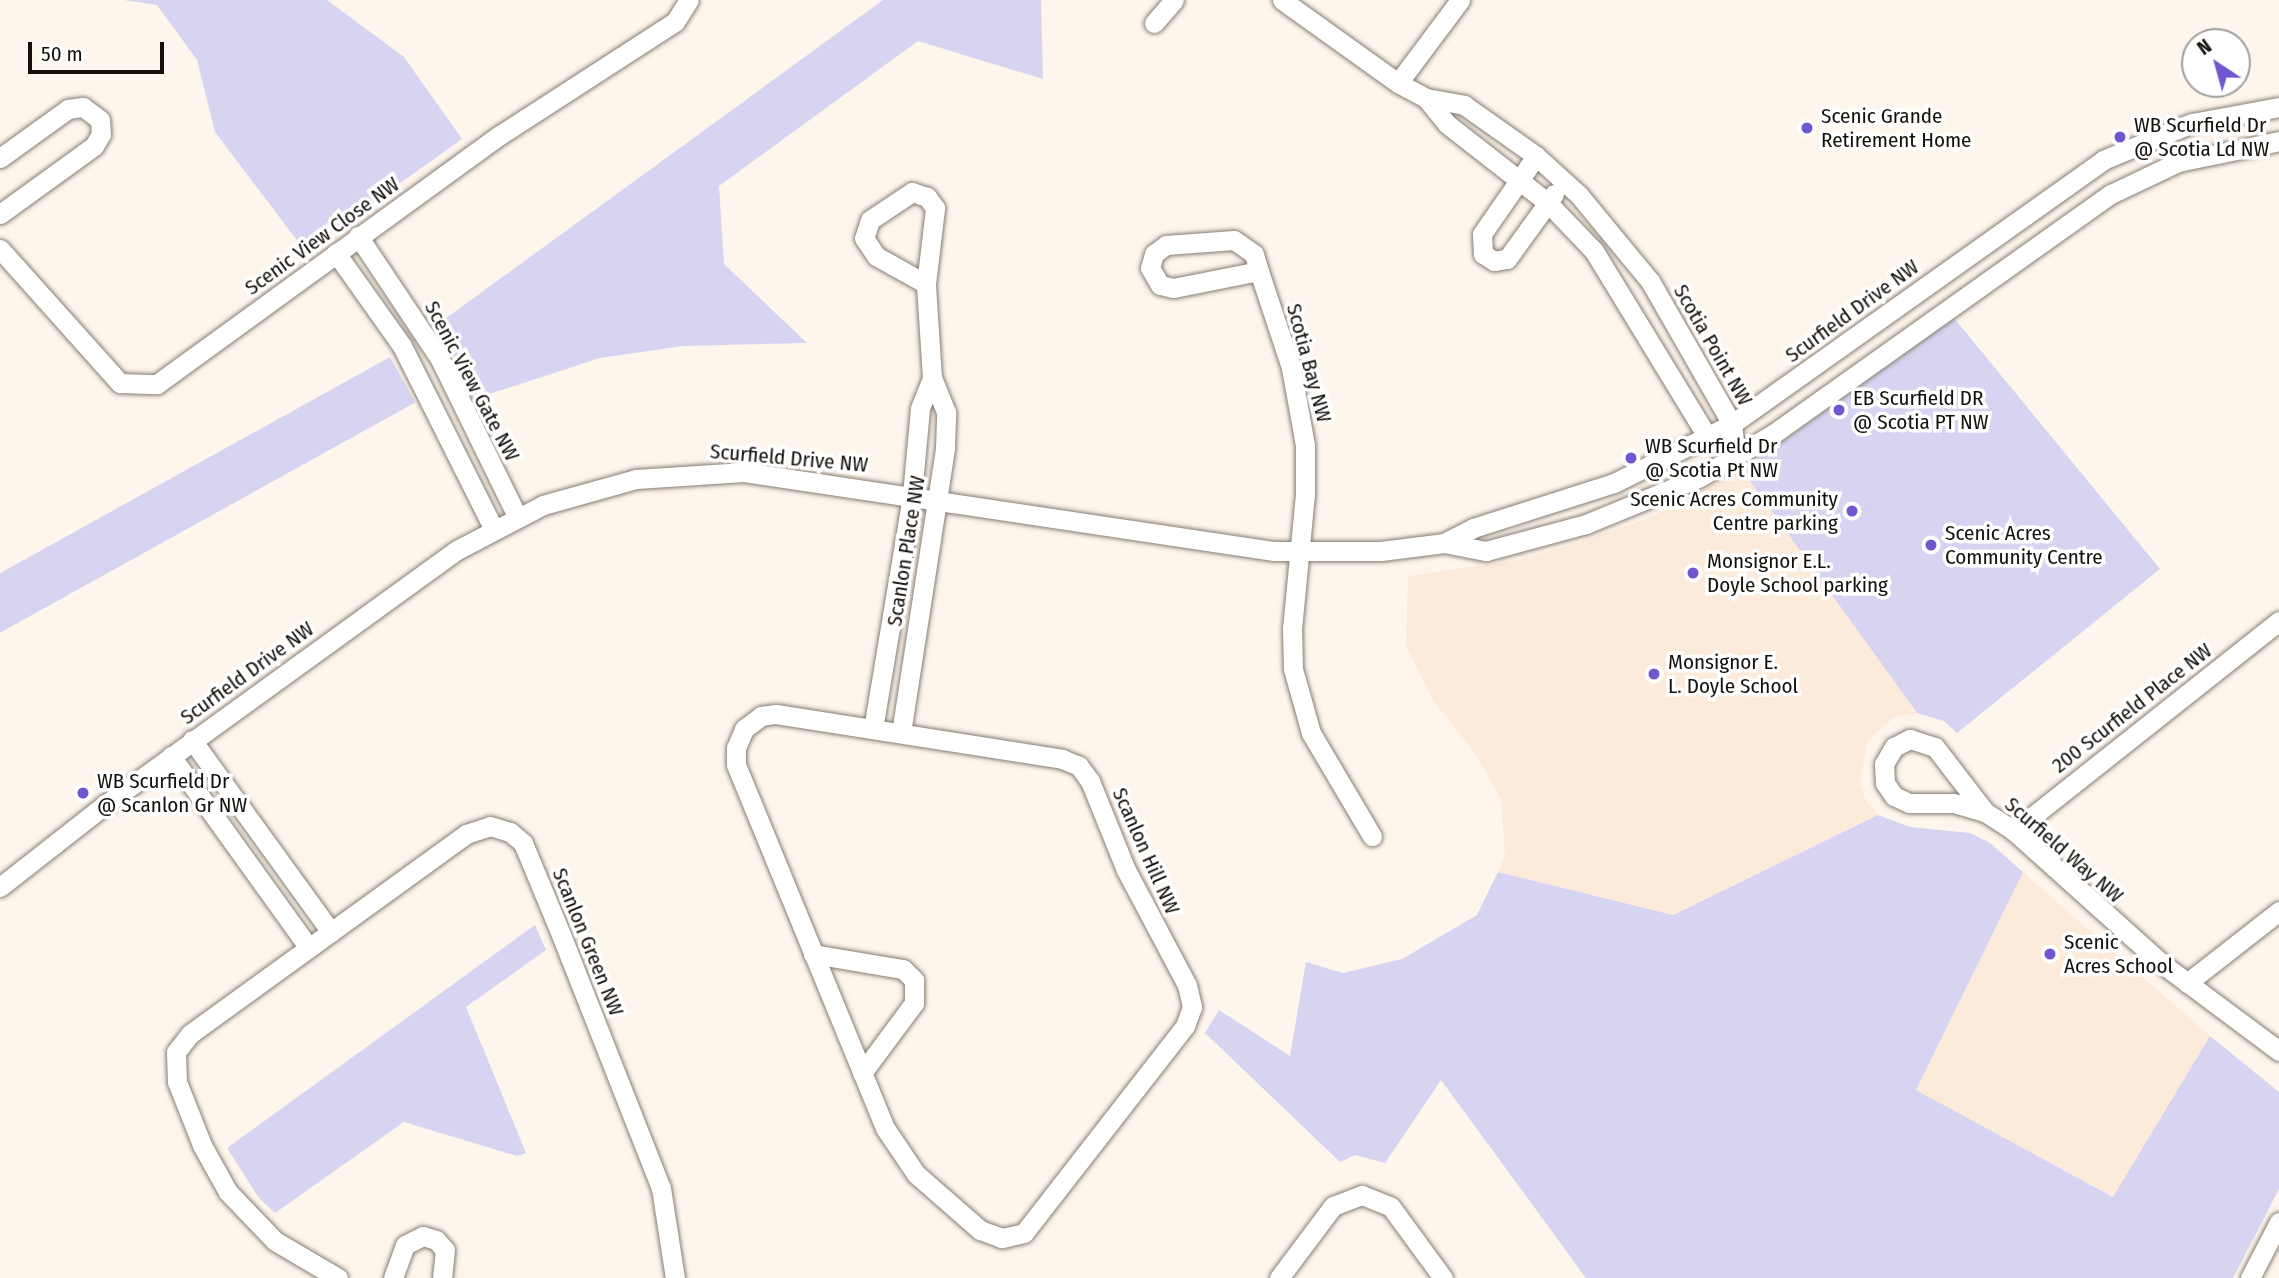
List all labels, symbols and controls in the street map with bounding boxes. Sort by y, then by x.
scale bar [32,28,168,72]
north arrow [2181,28,2251,98]
text: N [2193,35,2216,60]
text: 50 m [41,41,83,67]
place label: Scenic Grande Retirement Home [1821,103,1971,153]
place label: WB Scurfield Dr @ Scotia Ld NW [2134,112,2269,162]
marker: Scenic Grande Retirement Home [1799,120,1815,136]
marker: WB Scurfield Dr @ Scotia Ld NW [2112,129,2128,145]
street label: Scenic View Close NW [240,172,404,300]
street label: Scurfield Drive NW [1781,254,1923,368]
street label: Scotia Point NW [1668,280,1758,410]
street label: Scenic View Gate NW [419,297,525,465]
street label: Scotia Bay NW [1281,301,1337,425]
place label: EB Scurfield DR @ Scotia PT NW [1853,385,1988,435]
marker: EB Scurfield DR @ Scotia PT NW [1831,402,1847,418]
place label: WB Scurfield Dr @ Scotia Pt NW [1645,433,1778,483]
street label: Scurfield Drive NW [709,439,869,477]
marker: WB Scurfield Dr @ Scotia Pt NW [1623,450,1639,466]
street label: Scanlon Place NW [882,474,930,628]
place label: Scenic Acres Community Centre parking [1630,486,1838,536]
marker: Scenic Acres Community Centre parking [1844,503,1860,519]
place label: Scenic Acres Community Centre [1945,520,2103,570]
marker: Scenic Acres Community Centre [1923,537,1939,553]
place label: Monsignor E.L. Doyle School parking [1707,548,1888,598]
marker: Monsignor E.L. Doyle School parking [1685,565,1701,581]
street label: Scurfield Drive NW [176,616,318,730]
street label: 200 Scurfield Place NW [2047,638,2217,778]
place label: Monsignor E. L. Doyle School [1668,649,1798,699]
marker: Monsignor E. L. Doyle School [1646,666,1662,682]
place label: WB Scurfield Dr @ Scanlon Gr NW [97,768,247,818]
street label: Scanlon Hill NW [1107,784,1185,918]
marker: WB Scurfield Dr @ Scanlon Gr NW [75,785,91,801]
street label: Scurfield Way NW [2000,792,2128,908]
street label: Scanlon Green NW [547,864,629,1020]
place label: Scenic Acres School [2064,929,2173,979]
marker: Scenic Acres School [2042,946,2058,962]

